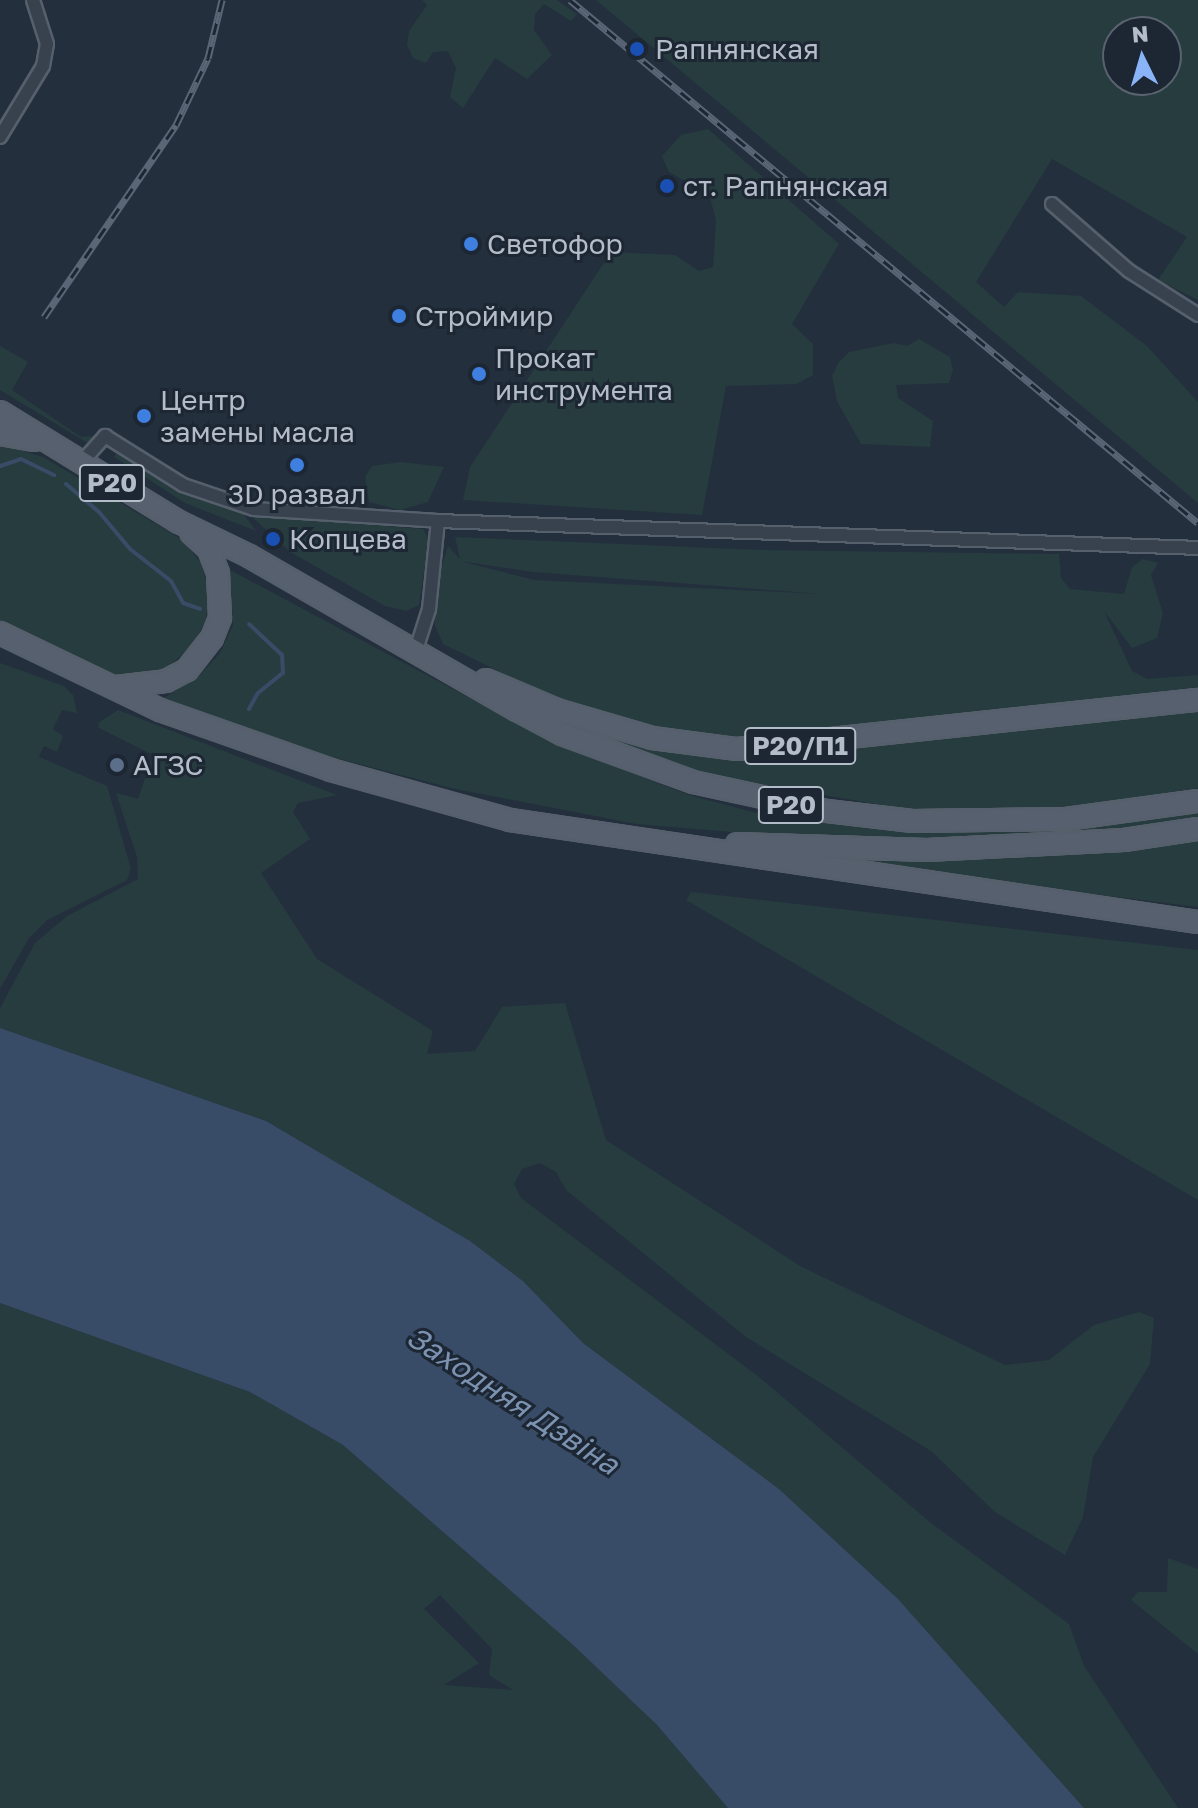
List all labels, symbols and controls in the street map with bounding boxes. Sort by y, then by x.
north arrow [1102,16,1182,96]
text: N [1131,19,1150,48]
place label: Рапнянская [655,32,819,66]
marker: Рапнянская [626,38,648,60]
place label: ст. Рапнянская [683,169,889,203]
marker: ст. Рапнянская [658,177,676,195]
place label: Светофор [487,227,623,261]
marker: Светофор [462,235,480,253]
place label: Строймир [415,299,553,333]
marker: Строймир [390,307,408,325]
place label: Прокат инструмента [495,341,673,407]
marker: Прокат инструмента [470,365,488,383]
place label: Центр замены масла [160,383,355,449]
marker: Центр замены масла [135,407,153,425]
marker: 3D развал [288,456,306,474]
road number: Р20 [78,461,146,505]
place label: 3D развал [228,477,366,511]
place label: Копцева [289,522,407,556]
marker: Копцева [264,530,282,548]
road number: Р20/П1 [744,724,856,768]
place label: АГЗС [133,748,204,782]
marker: АГЗС [108,756,126,774]
road number: Р20 [757,783,825,827]
water label: Заходняя Дзвіна [400,1318,626,1482]

